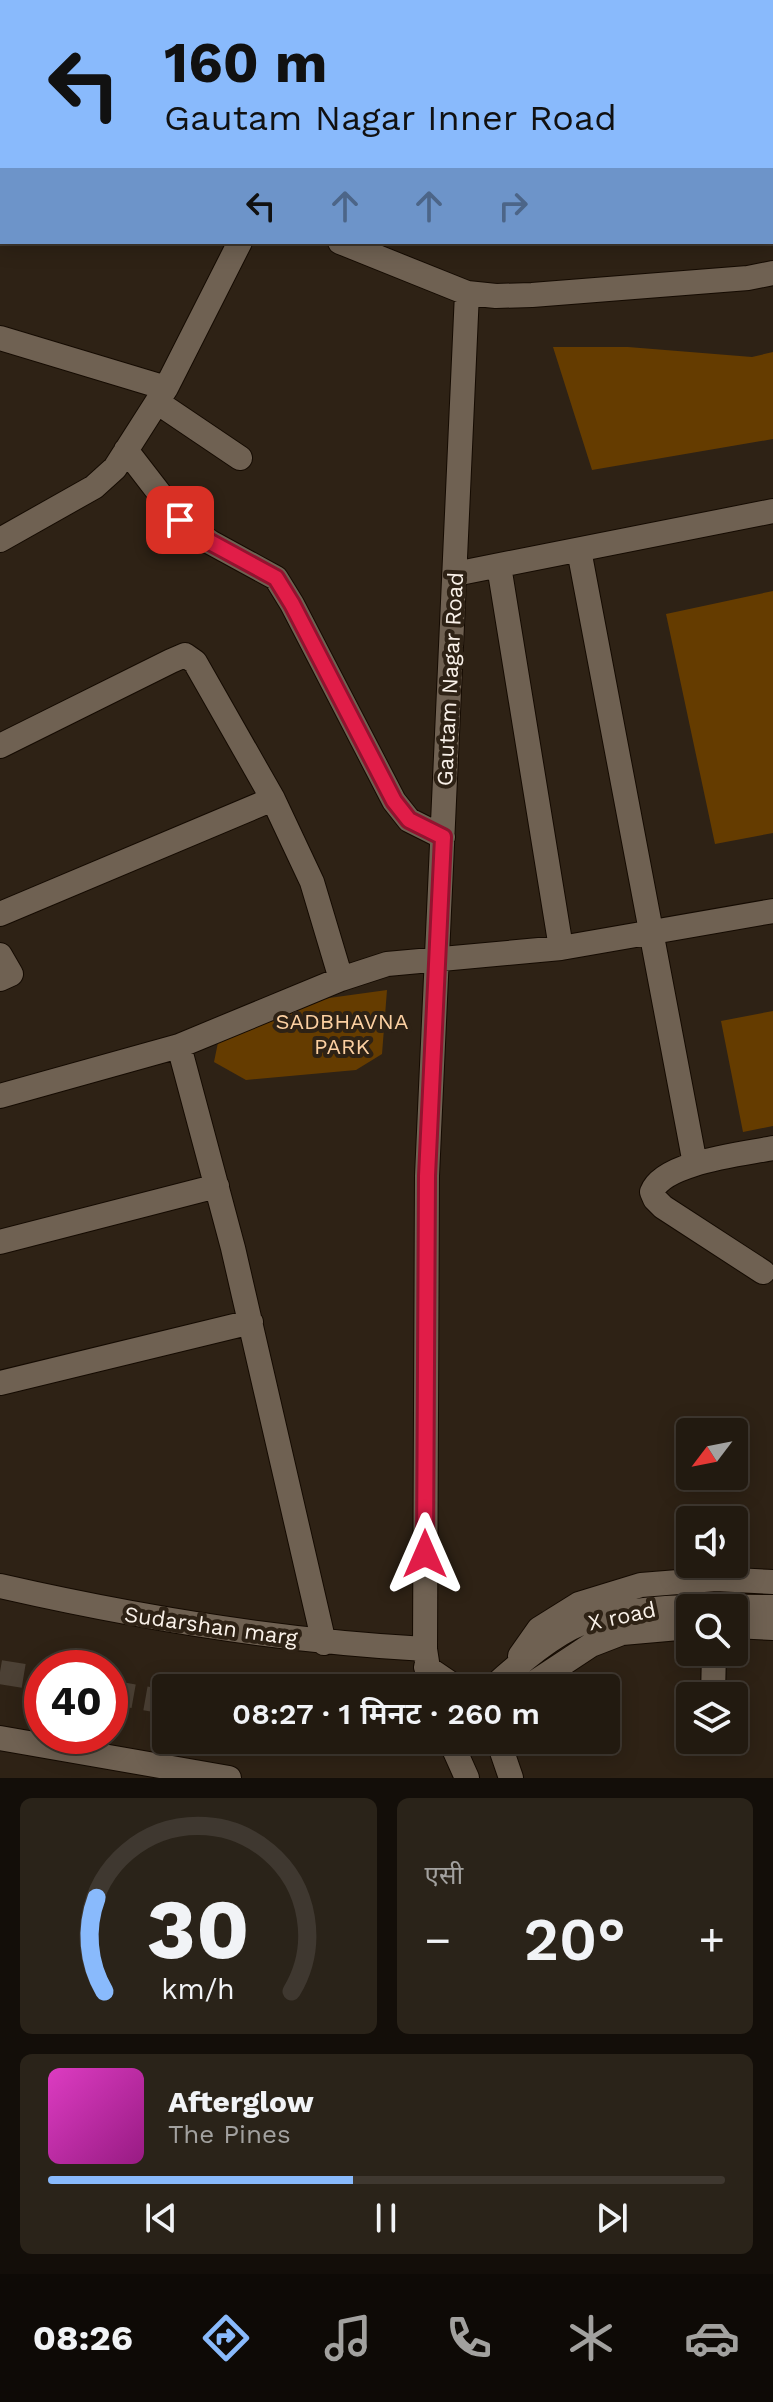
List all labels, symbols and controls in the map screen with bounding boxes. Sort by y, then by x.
text: 160 m [164,30,327,96]
icon: left [32,32,136,136]
text: Gautam Nagar Inner Road [164,97,617,139]
icon: left [239,184,283,228]
icon: ahead [323,184,367,228]
icon: ahead [407,184,451,228]
icon: right [491,184,535,228]
pin [146,486,214,554]
icon: arrive [158,498,202,542]
street label: Gautam Nagar Road [432,571,468,787]
park label: SADBHAVNA PARK [276,1009,408,1059]
north arrow [676,1418,748,1490]
map controls [676,1418,748,1754]
button: sound [676,1506,748,1578]
position arrow [383,1512,467,1596]
button: search [676,1594,748,1666]
street label: X road [586,1597,658,1635]
street label: Sudarshan marg [123,1601,300,1651]
speed limit sign: 40 [24,1650,128,1754]
button: layers [676,1682,748,1754]
text: 08:27 · 1 मिनट · 260 m [232,1696,540,1731]
text: एसी [425,1860,463,1890]
text: 30 [147,1881,250,1978]
text: 20° [523,1904,626,1975]
text: − [425,1914,451,1966]
text: + [698,1914,725,1966]
text: km/h [161,1972,235,2006]
text: Afterglow [168,2084,314,2119]
text: The Pines [168,2119,291,2149]
icon: previous [139,2196,183,2240]
icon: pause [364,2196,408,2240]
icon: next [590,2196,634,2240]
icon: directions [198,2310,254,2366]
icon: music [320,2310,376,2366]
icon: phone [441,2310,497,2366]
icon: climate [563,2310,619,2366]
icon: car [684,2310,740,2366]
text: 08:26 [33,2317,133,2359]

